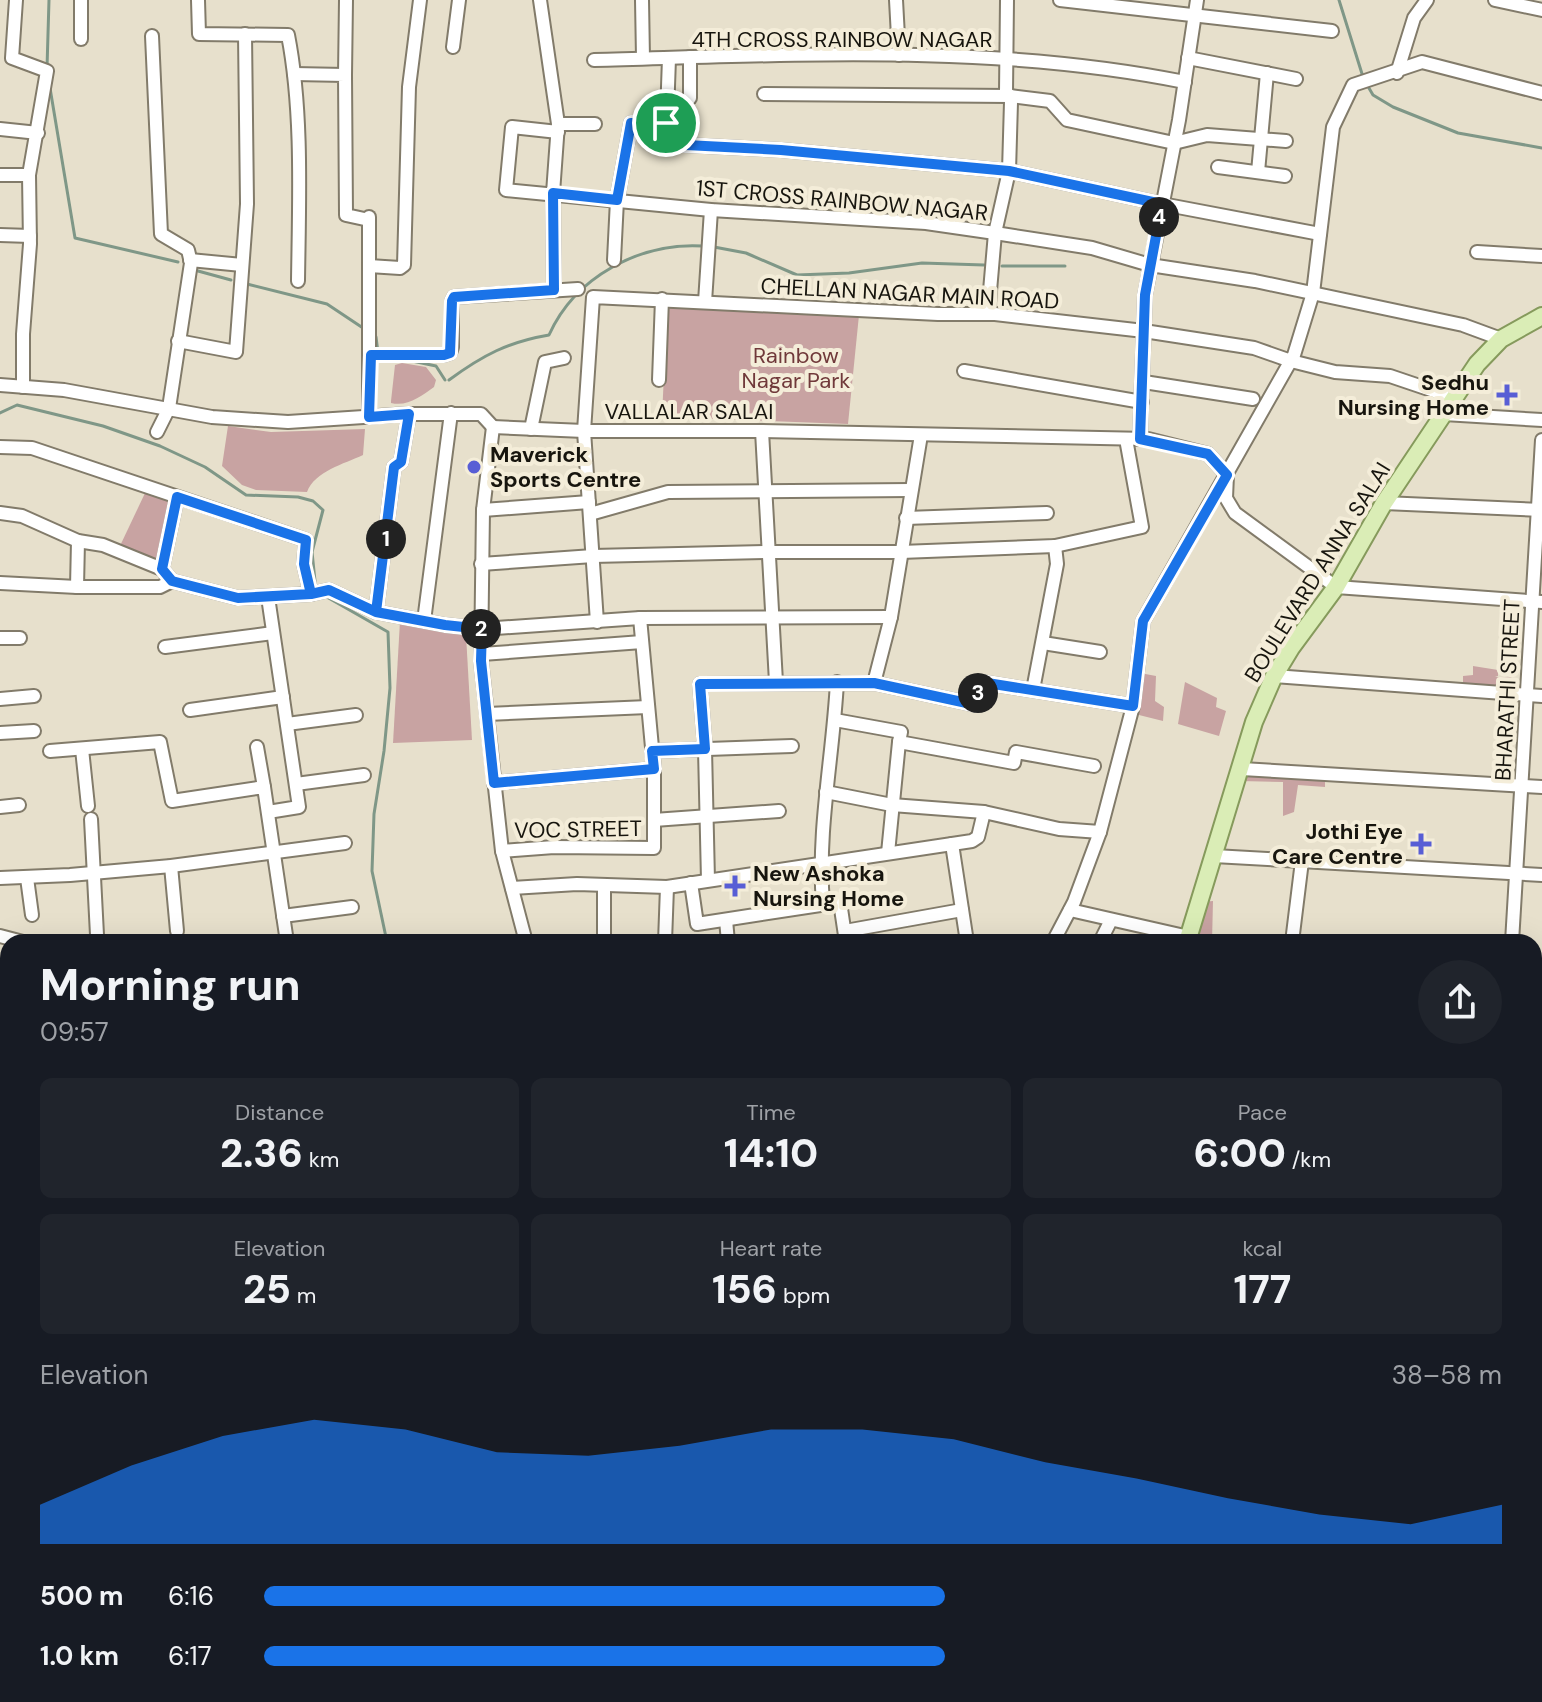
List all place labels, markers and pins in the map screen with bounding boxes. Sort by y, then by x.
pin [632,89,700,157]
pin: 4 [1139,197,1179,237]
place label: Sedhu Nursing Home [1338,368,1489,422]
marker: Sedhu Nursing Home [1496,384,1518,406]
place label: Maverick Sports Centre [490,440,641,494]
marker: Maverick Sports Centre [465,458,483,476]
pin: 1 [366,519,406,559]
pin: 2 [461,609,501,649]
pin: 3 [958,673,998,713]
place label: Jothi Eye Care Centre [1272,817,1403,871]
marker: Jothi Eye Care Centre [1410,833,1432,855]
place label: New Ashoka Nursing Home [753,859,904,913]
marker: New Ashoka Nursing Home [724,875,746,897]

